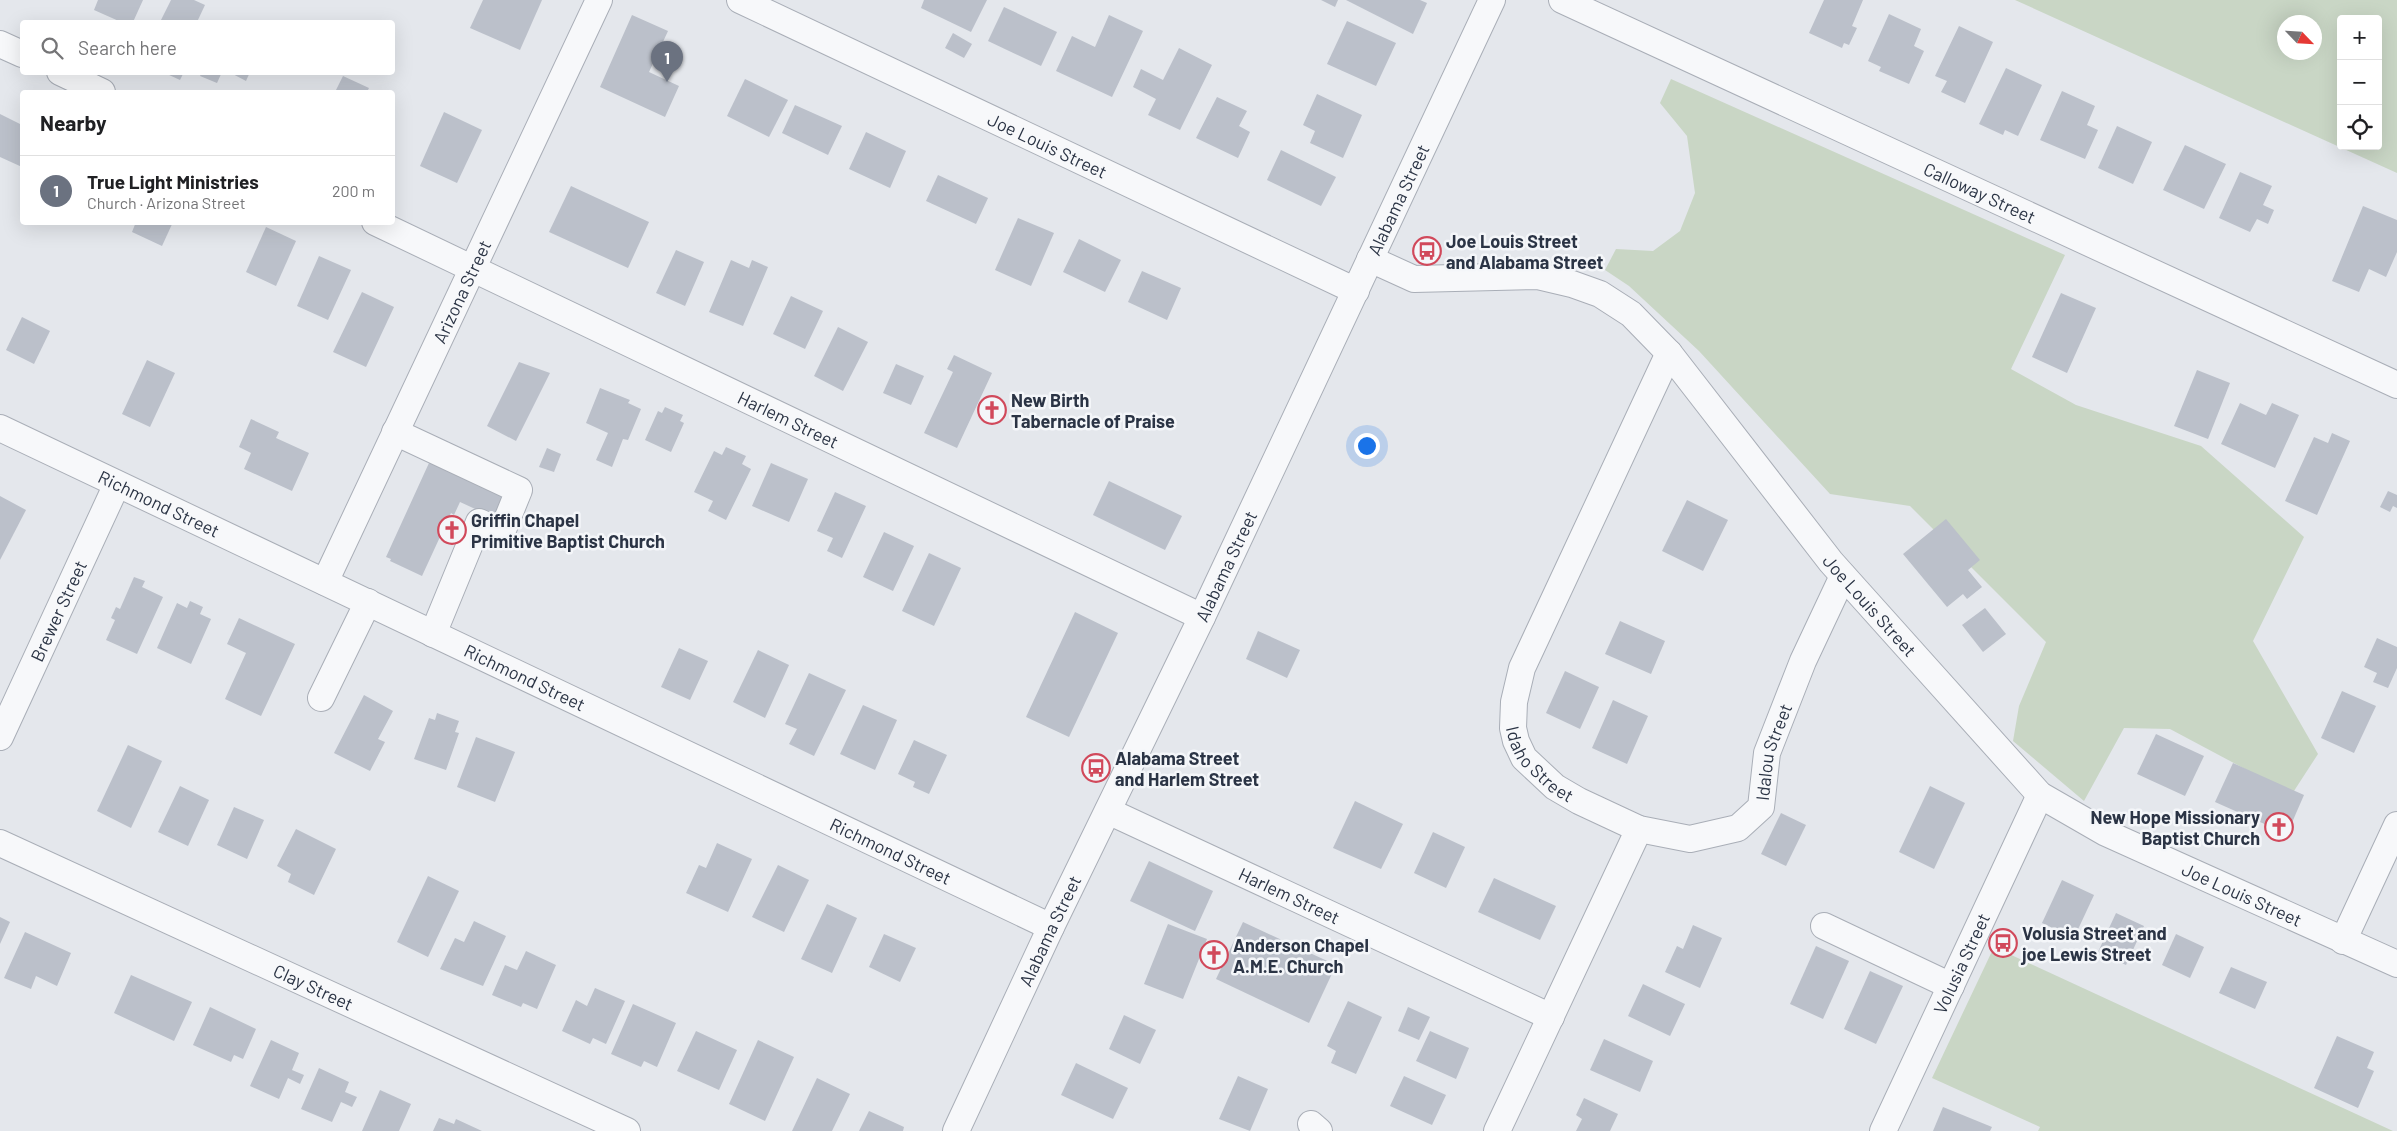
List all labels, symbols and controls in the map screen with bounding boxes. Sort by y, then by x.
north arrow [2277,15,2322,60]
map controls [2337,15,2382,150]
button: + [2337,15,2382,60]
search box [20,20,395,75]
icon: search [38,34,66,62]
text: Search here [78,36,177,59]
pin: 1 [651,41,683,82]
button: − [2337,60,2382,105]
button: locate [2337,105,2382,150]
street label: Joe Louis Street [984,108,1111,183]
text: Nearby [40,110,106,135]
street label: Alabama Street [1363,141,1434,259]
street label: Calloway Street [1920,157,2039,228]
text: True Light Ministries [87,170,259,193]
text: 1 [53,181,59,200]
text: 200 m [332,181,375,200]
text: Church · Arizona Street [87,193,246,212]
place label: Joe Louis Street and Alabama Street [1446,230,1604,273]
street label: Arizona Street [428,236,495,347]
bus stop icon: Joe Louis Street and Alabama Street [1412,236,1442,266]
street label: Harlem Street [734,386,842,453]
place label: New Birth Tabernacle of Praise [1011,389,1175,432]
church icon: New Birth Tabernacle of Praise [977,395,1007,425]
your location [1354,433,1380,459]
street label: Richmond Street [95,465,223,542]
street label: Alabama Street [1190,507,1261,625]
place label: Griffin Chapel Primitive Baptist Church [471,509,665,552]
church icon: Griffin Chapel Primitive Baptist Church [437,515,467,545]
street label: Joe Louis Street [1818,550,1921,661]
street label: Brewer Street [26,557,91,665]
street label: Richmond Street [461,639,589,715]
street label: Idalou Street [1751,700,1796,802]
street label: Idaho Street [1502,724,1578,806]
place label: Alabama Street and Harlem Street [1115,747,1259,790]
bus stop icon: Alabama Street and Harlem Street [1081,753,1111,783]
place label: New Hope Missionary Baptist Church [2091,806,2260,849]
church icon: New Hope Missionary Baptist Church [2264,812,2294,842]
street label: Richmond Street [827,813,955,889]
street label: Joe Louis Street [2178,858,2305,931]
street label: Harlem Street [1235,862,1343,928]
street label: Alabama Street [1014,872,1085,990]
street label: Volusia Street [1928,910,1994,1017]
place label: Volusia Street and joe Lewis Street [2020,922,2167,965]
bus stop icon: Volusia Street and joe Lewis Street [1988,928,2018,958]
place label: Anderson Chapel A.M.E. Church [1233,934,1369,977]
church icon: Anderson Chapel A.M.E. Church [1199,940,1229,970]
street label: Clay Street [270,959,357,1015]

